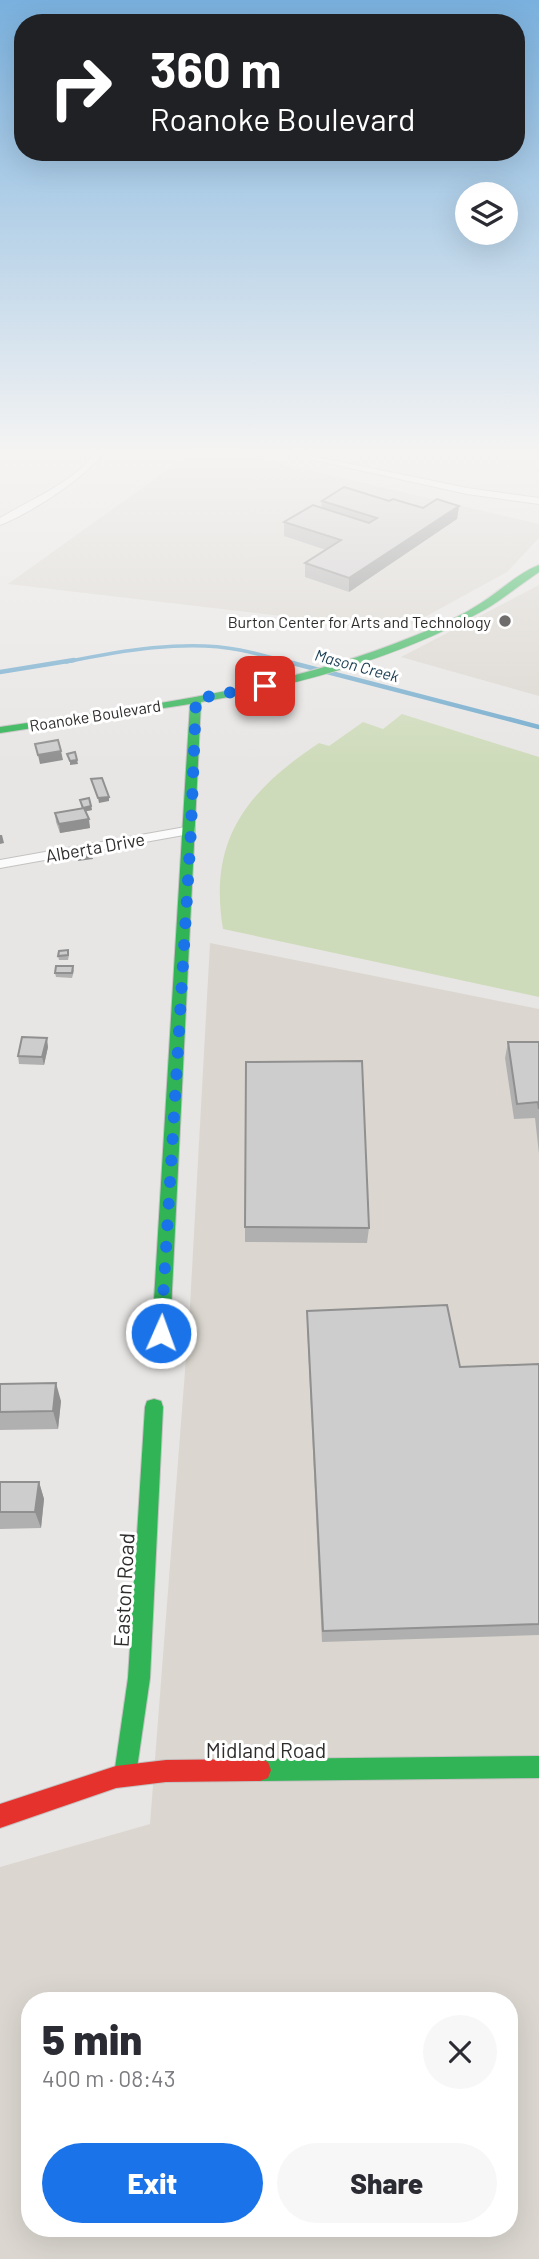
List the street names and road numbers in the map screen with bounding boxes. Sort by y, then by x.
street label: Roanoke Boulevard [28,695,162,735]
street label: Alberta Drive [44,827,146,867]
street label: Easton Road [108,1532,138,1648]
street label: Midland Road [206,1737,326,1762]

